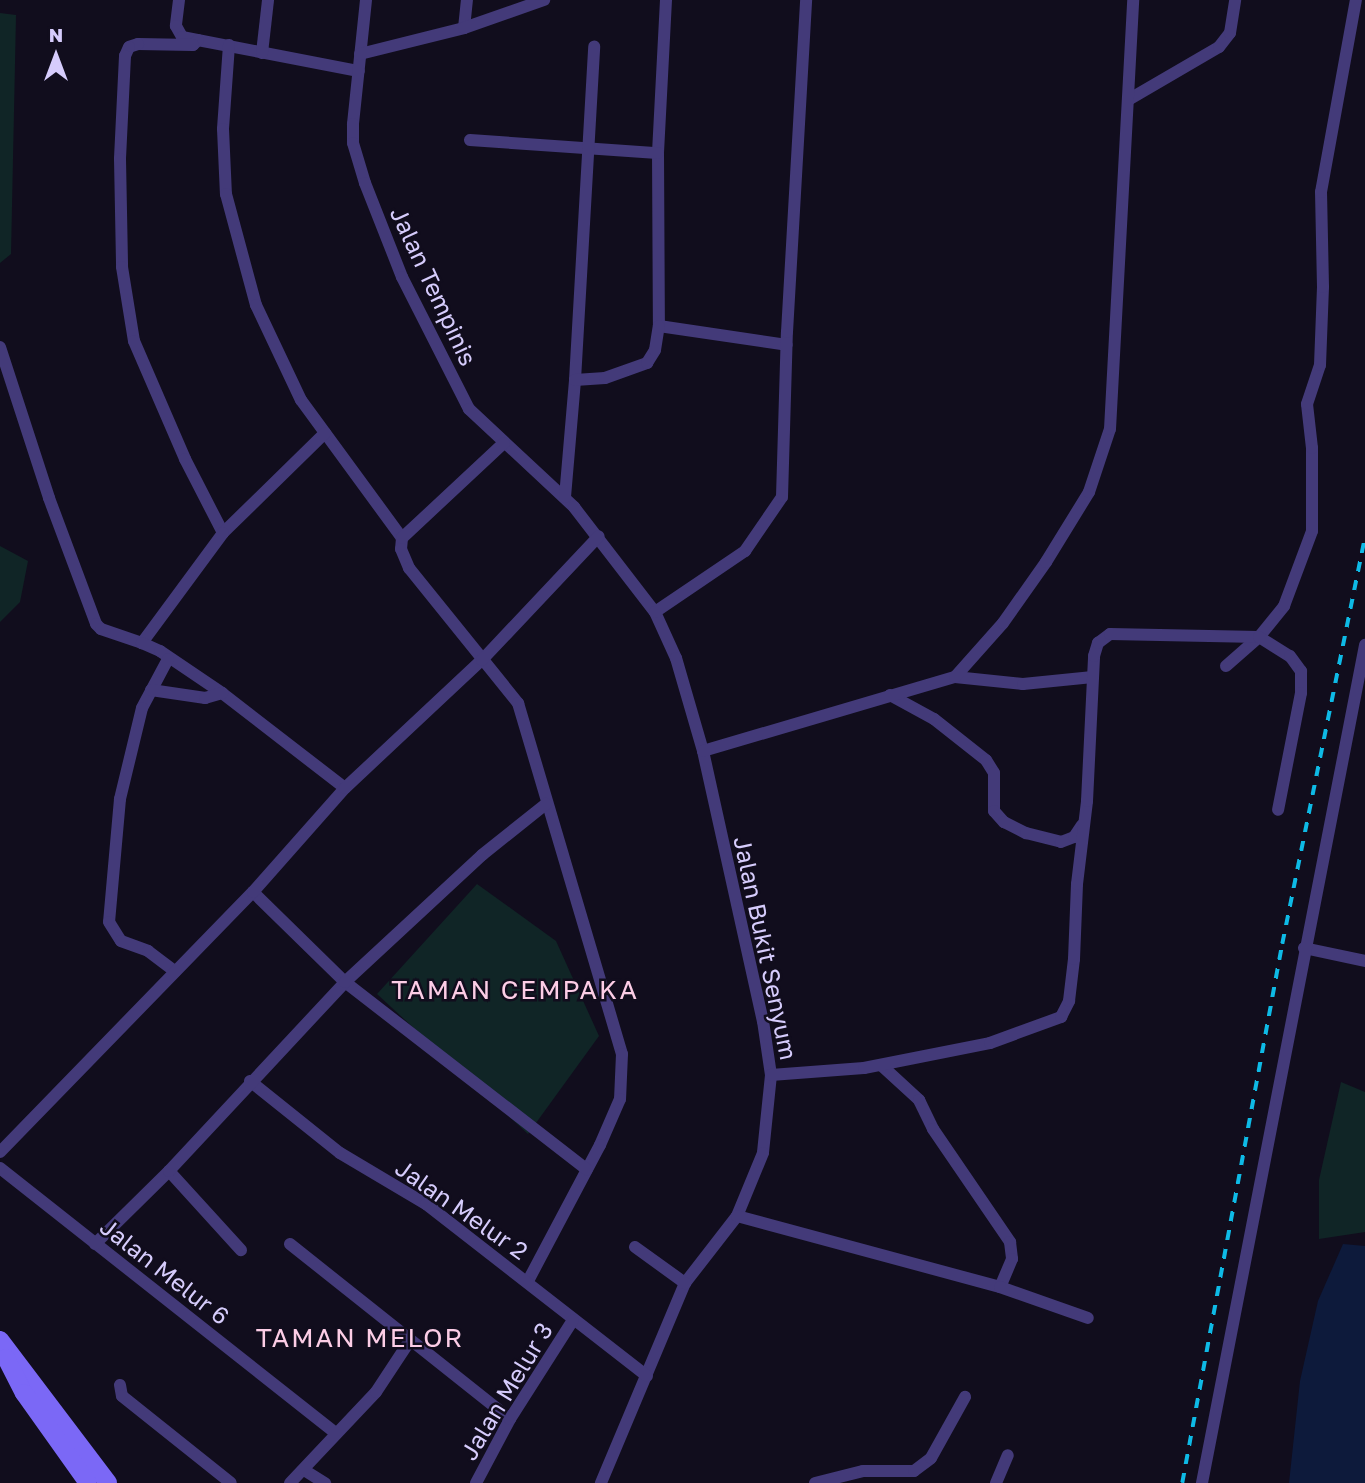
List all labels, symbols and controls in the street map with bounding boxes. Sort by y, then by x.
north arrow [21,21,91,91]
text: N [49,23,63,46]
street label: Jalan Tempinis [385,202,483,370]
street label: Jalan Bukit Senyum [728,834,804,1062]
district label: TAMAN CEMPAKA [393,974,637,1006]
street label: Jalan Melur 2 [390,1153,534,1265]
street label: Jalan Melur 6 [95,1212,235,1330]
street label: Jalan Melur 3 [454,1317,558,1465]
district label: TAMAN MELOR [257,1322,463,1354]

